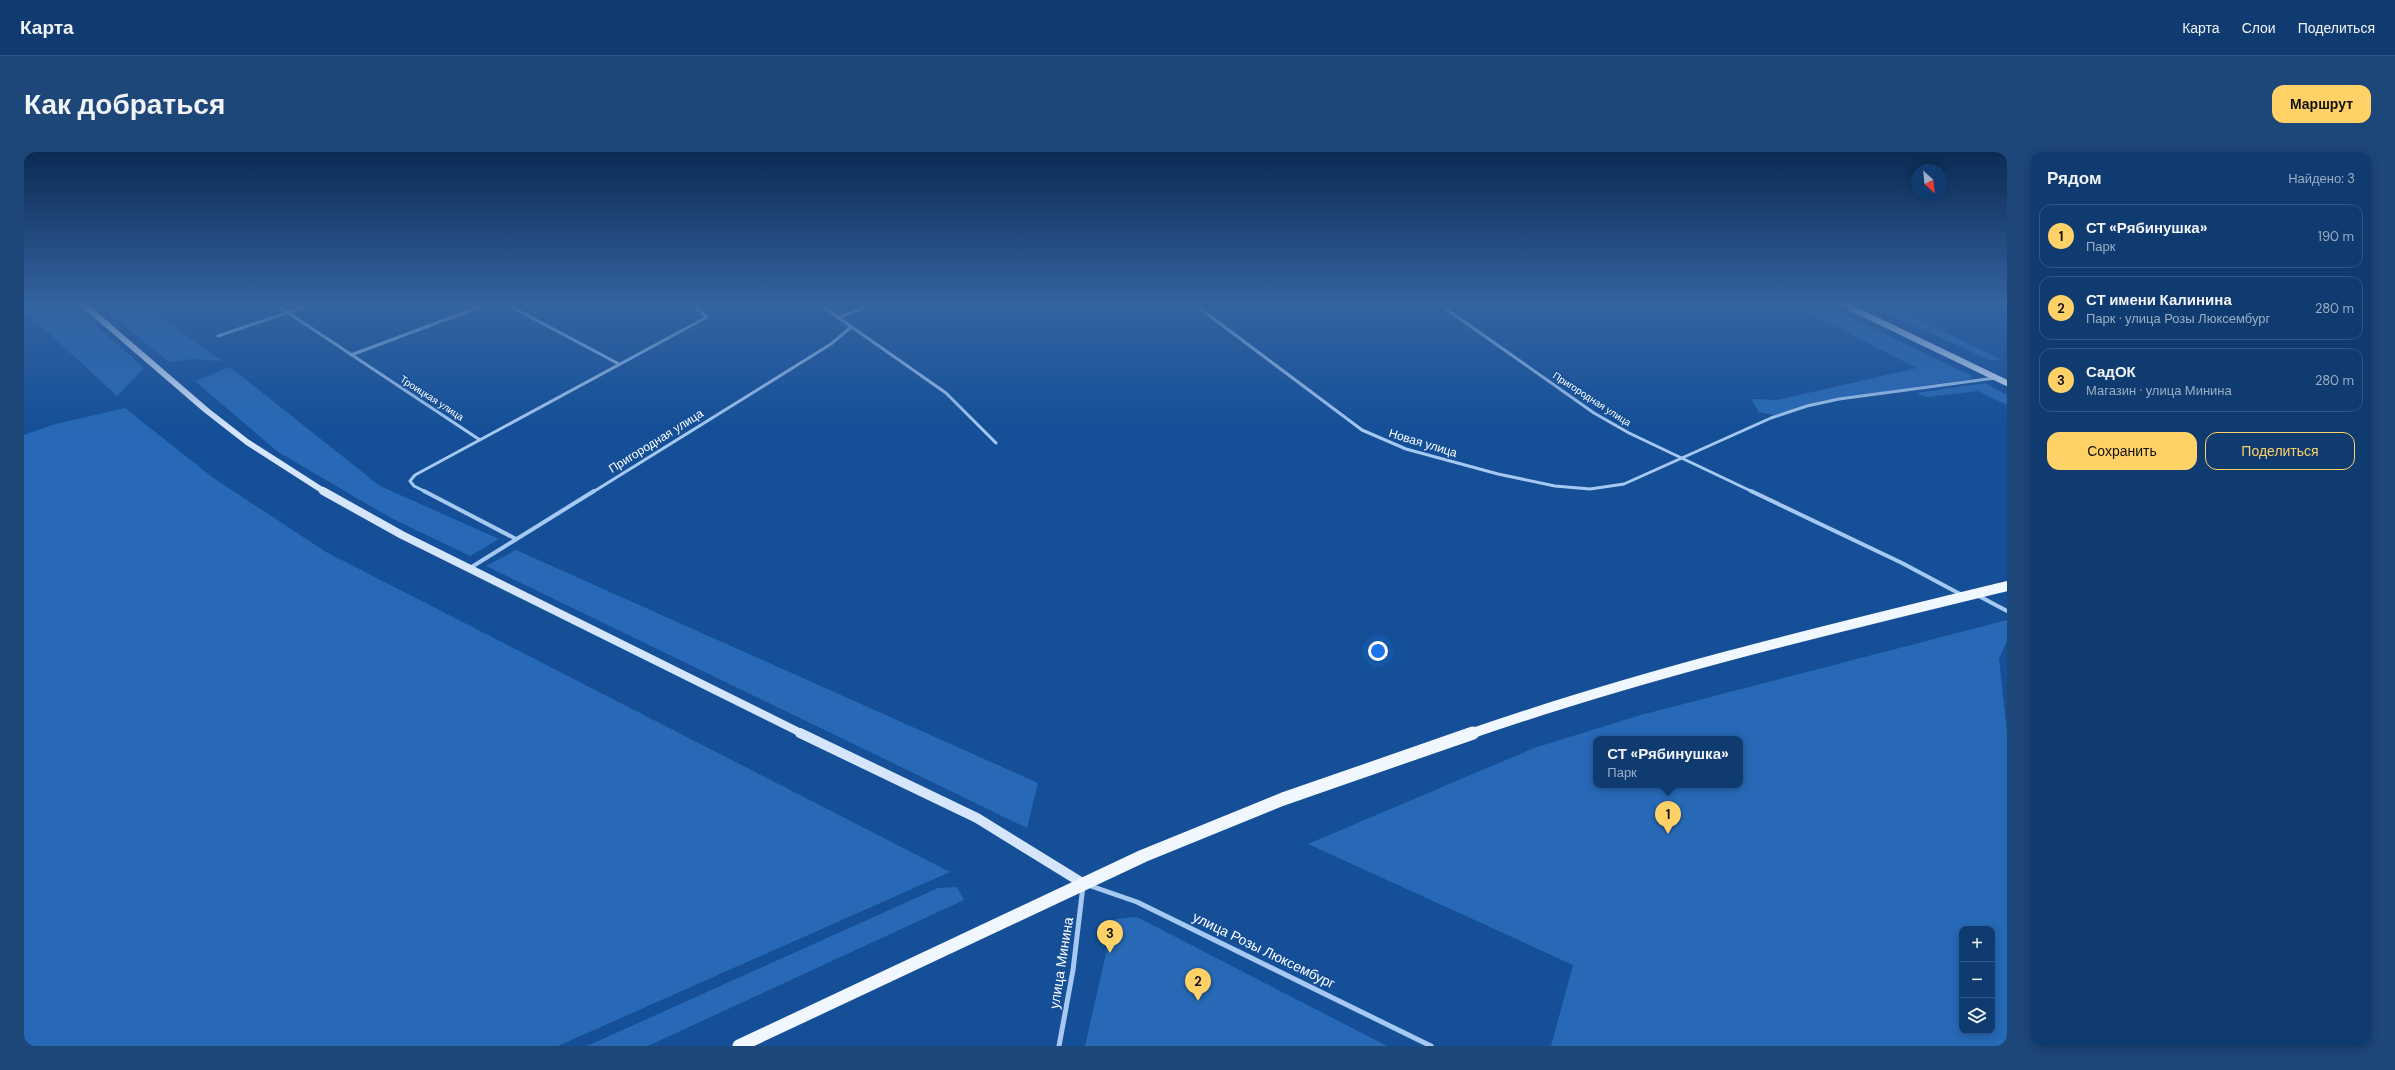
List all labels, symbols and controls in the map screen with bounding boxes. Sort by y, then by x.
text: Карта [20,15,74,40]
text: Карта [2182,19,2220,37]
text: Слои [2242,19,2276,37]
text: Поделиться [2298,19,2375,37]
button: Маршрут [2272,85,2371,123]
text: Как добраться [24,86,225,123]
north arrow [1911,164,1947,200]
text: Рядом [2047,167,2102,189]
text: Найдено: 3 [2288,170,2355,187]
text: СТ «Рябинушка» [2086,218,2207,238]
text: 1 [2059,228,2063,245]
text: 190 m [2318,228,2354,245]
text: Парк [2086,238,2116,255]
text: СТ имени Калинина [2086,290,2232,310]
text: 2 [2057,300,2065,317]
text: 280 m [2315,300,2354,317]
text: Парк · улица Розы Люксембург [2086,310,2270,327]
text: СадОК [2086,362,2136,382]
street label: Пригородная улица [1550,369,1634,429]
street label: Троицкая улица [398,372,467,424]
text: 3 [2057,372,2065,389]
text: 280 m [2315,372,2354,389]
text: Магазин · улица Минина [2086,382,2232,399]
street label: Пригородная улица [606,405,707,477]
street label: Новая улица [1387,425,1460,461]
button: Сохранить [2047,432,2197,470]
button: Поделиться [2205,432,2355,470]
your location [1368,641,1388,661]
popup [1593,736,1743,788]
text: СТ «Рябинушка» [1607,744,1729,764]
text: Парк [1607,764,1637,781]
pin: 1 [1655,801,1681,834]
street label: улица Розы Люксембург [1190,908,1338,992]
street label: улица Минина [1045,916,1077,1010]
pin: 3 [1097,920,1123,953]
map controls [1959,926,1995,1034]
button: + [1959,926,1995,962]
button: − [1959,962,1995,998]
pin: 2 [1185,968,1211,1001]
button: layers [1959,998,1995,1034]

